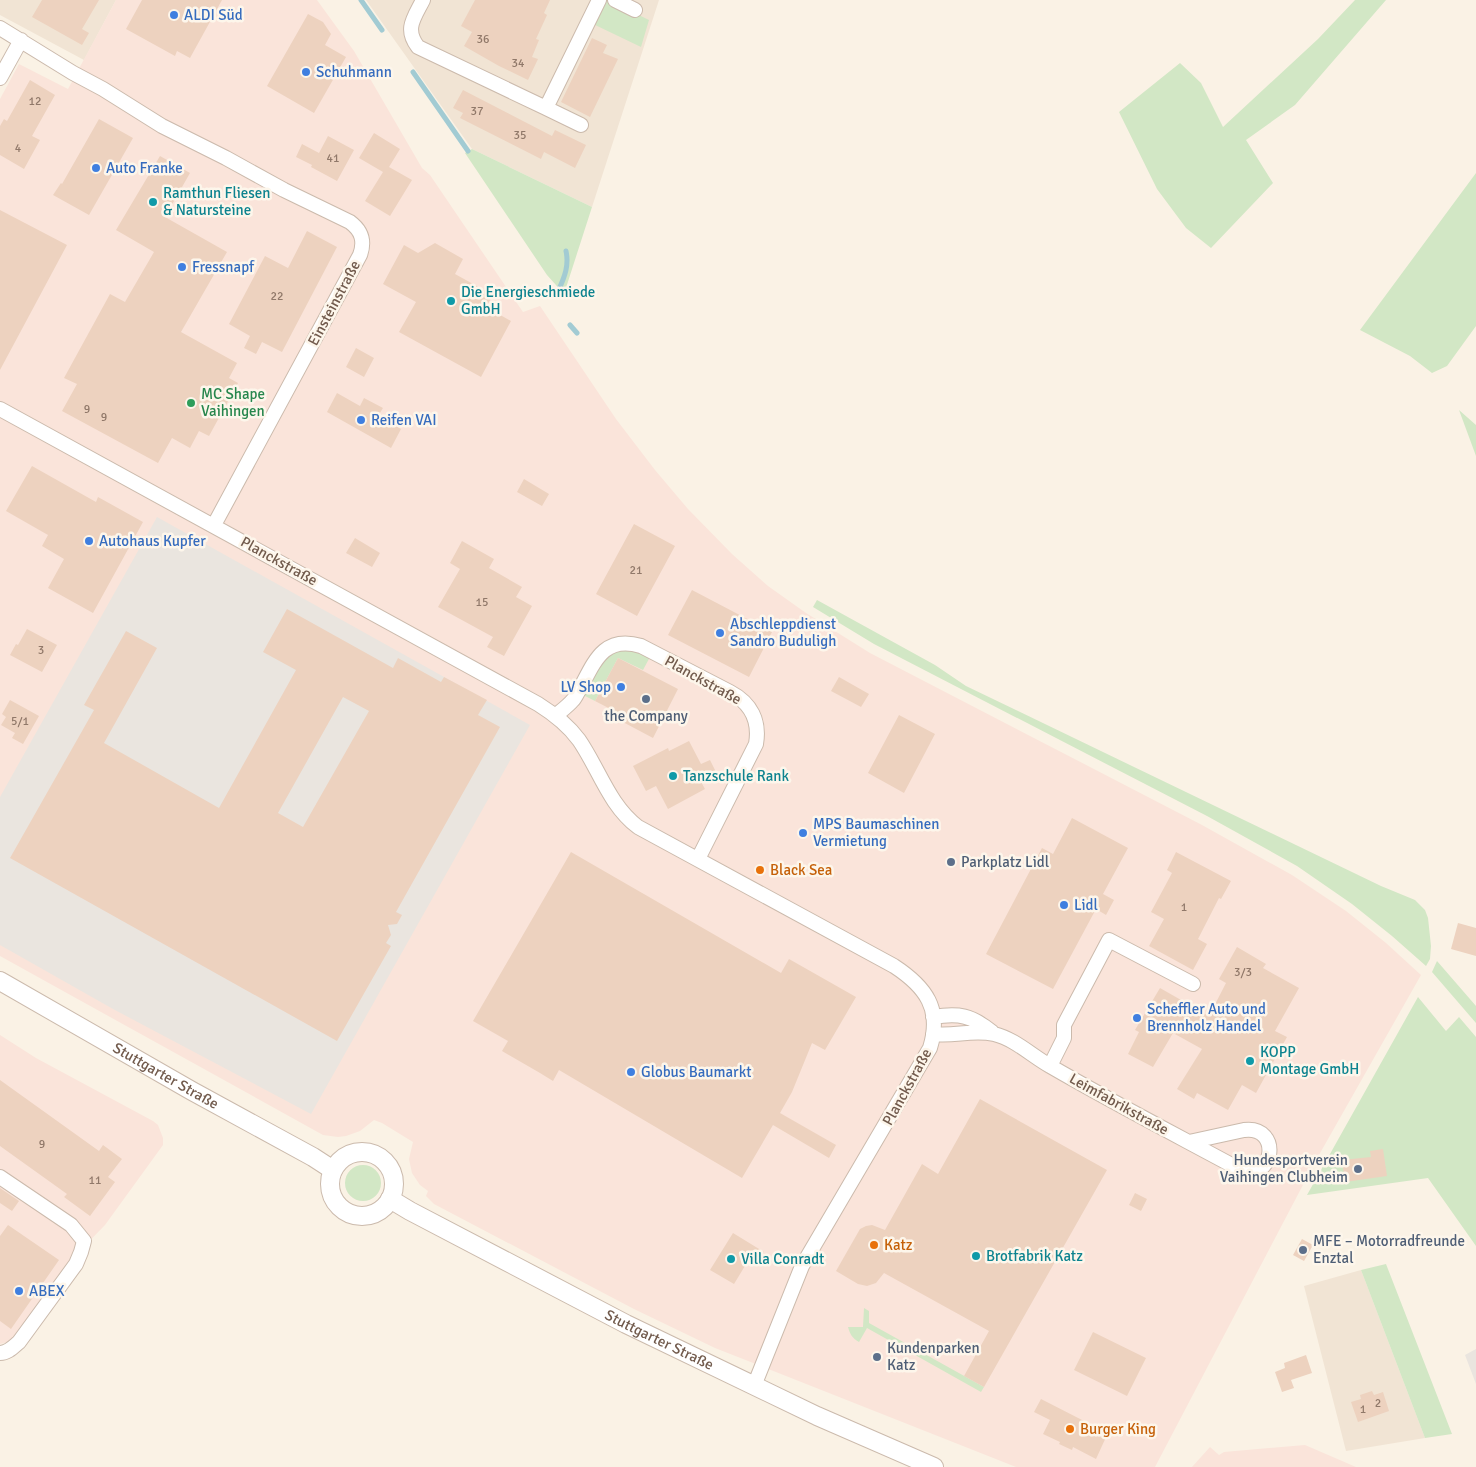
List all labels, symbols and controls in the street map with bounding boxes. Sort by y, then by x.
place label: ALDI Süd [184,6,243,24]
marker: ALDI Süd [168,9,180,21]
house number: 36 [477,32,489,47]
house number: 34 [512,56,525,71]
place label: Schuhmann [316,63,392,81]
marker: Schuhmann [300,66,312,78]
house number: 12 [29,94,41,109]
house number: 37 [471,104,483,119]
house number: 35 [514,128,526,143]
house number: 4 [15,141,22,156]
house number: 41 [327,151,339,166]
place label: Auto Franke [106,159,183,177]
marker: Auto Franke [90,162,102,174]
place label: Ramthun Fliesen & Natursteine [163,184,271,219]
marker: Ramthun Fliesen & Natursteine [147,196,159,208]
street label: Einsteinstraße [304,257,364,349]
place label: Fressnapf [192,258,255,276]
marker: Fressnapf [176,261,188,273]
place label: Die Energieschmiede GmbH [461,283,595,318]
house number: 22 [271,289,283,304]
marker: Die Energieschmiede GmbH [445,295,457,307]
place label: MC Shape Vaihingen [201,385,265,420]
marker: MC Shape Vaihingen [185,397,197,409]
house number: 9 [84,402,90,417]
house number: 9 [101,410,107,425]
place label: Reifen VAI [371,411,437,429]
marker: Reifen VAI [355,414,367,426]
place label: Autohaus Kupfer [99,532,206,550]
street label: Planckstraße [237,533,321,589]
marker: Autohaus Kupfer [83,535,95,547]
house number: 21 [630,563,642,578]
house number: 15 [476,595,488,610]
place label: Abschleppdienst Sandro Buduligh [730,615,836,650]
marker: Abschleppdienst Sandro Buduligh [714,627,726,639]
house number: 3 [38,643,44,658]
street label: Planckstraße [661,652,745,708]
place label: LV Shop [560,678,611,696]
marker: LV Shop [615,681,627,693]
marker: the Company [640,693,652,705]
place label: the Company [604,707,688,725]
house number: 5/1 [11,714,29,729]
place label: Tanzschule Rank [683,767,790,785]
marker: Tanzschule Rank [667,770,679,782]
place label: MPS Baumaschinen Vermietung [813,815,939,850]
marker: MPS Baumaschinen Vermietung [797,827,809,839]
place label: Parkplatz Lidl [961,853,1049,871]
marker: Parkplatz Lidl [945,856,957,868]
place label: Black Sea [770,861,832,879]
marker: Black Sea [754,864,766,876]
place label: Lidl [1074,896,1098,914]
marker: Lidl [1058,899,1070,911]
house number: 1 [1181,900,1187,915]
house number: 3/3 [1234,965,1252,980]
place label: Scheffler Auto und Brennholz Handel [1147,1000,1266,1035]
marker: Scheffler Auto und Brennholz Handel [1131,1012,1143,1024]
street label: Stuttgarter Straße [110,1039,222,1113]
place label: KOPP Montage GmbH [1260,1043,1359,1078]
street label: Planckstraße [879,1045,935,1129]
marker: KOPP Montage GmbH [1244,1055,1256,1067]
place label: Globus Baumarkt [641,1063,751,1081]
marker: Globus Baumarkt [625,1066,637,1078]
street label: Leimfabrikstraße [1066,1069,1172,1139]
house number: 9 [39,1137,45,1152]
place label: Hundesportverein Vaihingen Clubheim [1220,1151,1348,1186]
marker: Hundesportverein Vaihingen Clubheim [1352,1163,1364,1175]
house number: 11 [89,1173,101,1188]
place label: MFE – Motorradfreunde Enztal [1313,1232,1465,1267]
place label: Katz [884,1236,913,1254]
marker: Katz [868,1239,880,1251]
marker: MFE – Motorradfreunde Enztal [1297,1244,1309,1256]
place label: Brotfabrik Katz [986,1247,1083,1265]
place label: Villa Conradt [741,1250,824,1268]
marker: Brotfabrik Katz [970,1250,982,1262]
marker: Villa Conradt [725,1253,737,1265]
place label: ABEX [29,1282,65,1300]
marker: ABEX [13,1285,25,1297]
street label: Stuttgarter Straße [602,1306,717,1374]
place label: Kundenparken Katz [887,1339,980,1374]
marker: Kundenparken Katz [871,1351,883,1363]
house number: 2 [1375,1396,1381,1411]
house number: 1 [1360,1402,1366,1417]
place label: Burger King [1080,1420,1156,1438]
marker: Burger King [1064,1423,1076,1435]

